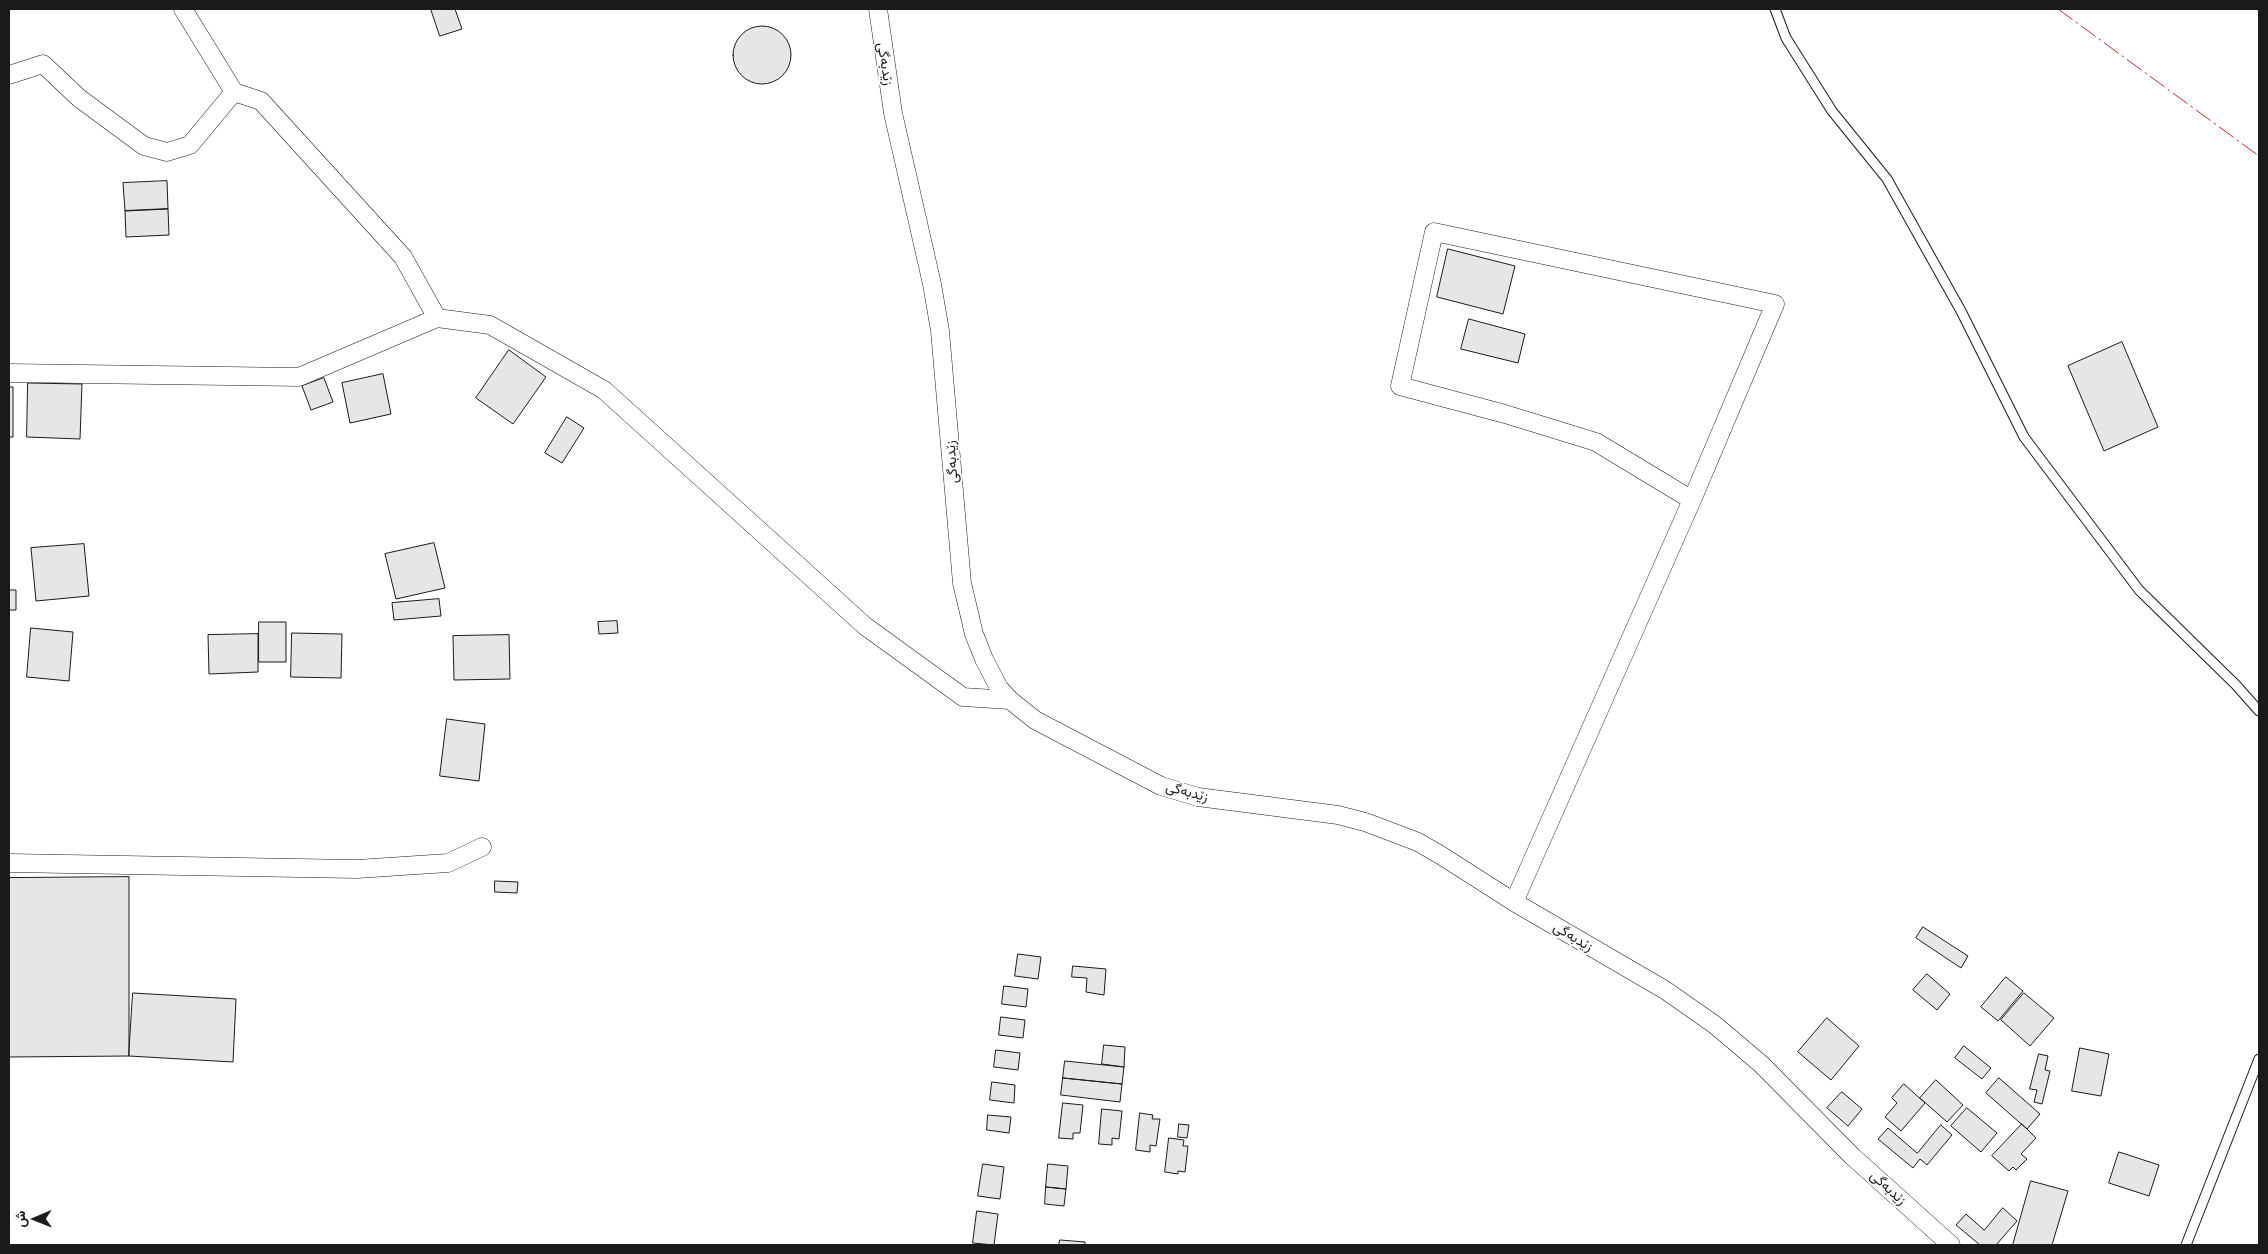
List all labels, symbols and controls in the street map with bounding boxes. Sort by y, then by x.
street label: زێدبەگی [873,41,897,87]
street label: زێدبەگی [942,440,962,484]
street label: زێدبەگی [1164,778,1210,806]
street label: زێدبەگی [1550,919,1596,955]
street label: زێدبەگی [1866,1167,1910,1209]
north arrow [10,1194,60,1244]
text: ش [11,1211,29,1228]

